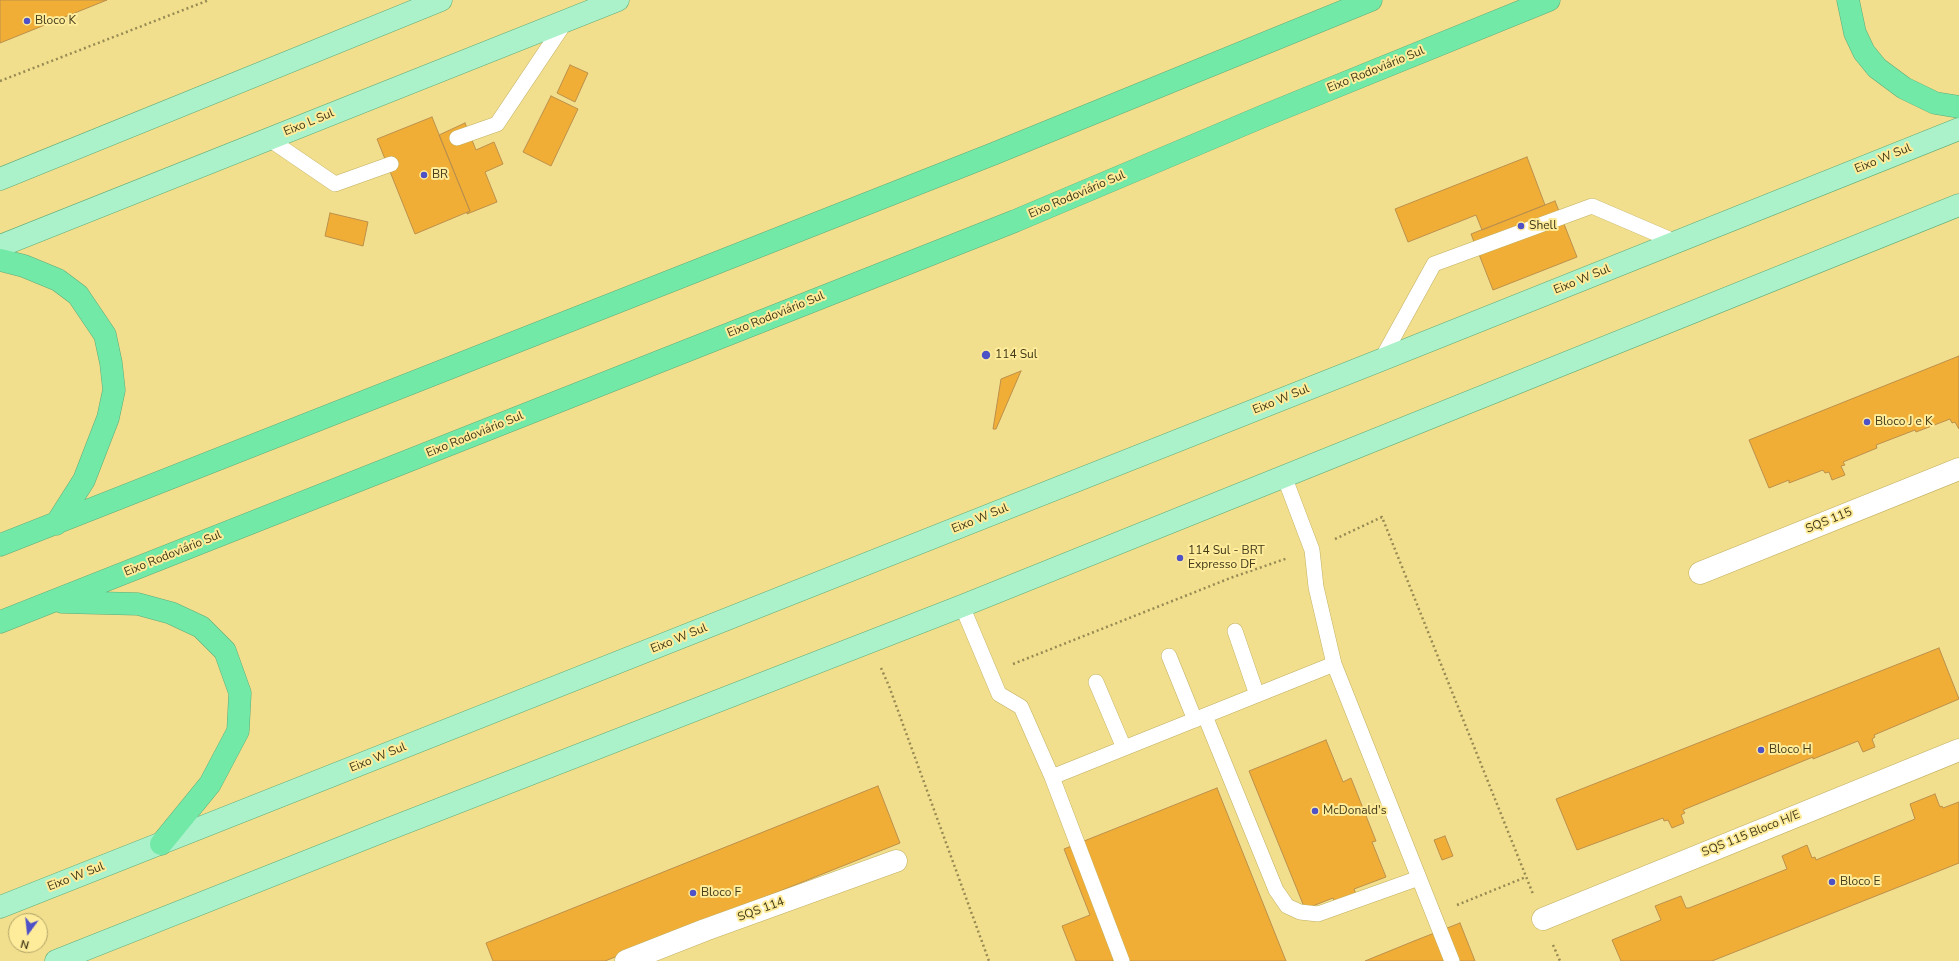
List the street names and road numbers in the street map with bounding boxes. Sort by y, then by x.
street label: Eixo Rodoviário Sul [1325,44,1427,96]
street label: Eixo L Sul [282,106,336,140]
street label: Eixo W Sul [1853,141,1913,177]
street label: Eixo Rodoviário Sul [1026,168,1128,222]
street label: Eixo W Sul [1552,262,1612,298]
street label: Eixo Rodoviário Sul [725,289,827,341]
street label: Eixo W Sul [1251,382,1311,418]
street label: Eixo Rodoviário Sul [424,409,526,461]
street label: Eixo W Sul [950,501,1010,537]
street label: SQS 115 [1804,505,1854,537]
street label: Eixo Rodoviário Sul [122,528,224,580]
street label: Eixo W Sul [649,621,709,657]
street label: Eixo W Sul [348,740,408,776]
street label: SQS 115 Bloco H/E [1700,808,1802,860]
street label: Eixo W Sul [46,860,106,894]
street label: SQS 114 [736,895,786,925]

